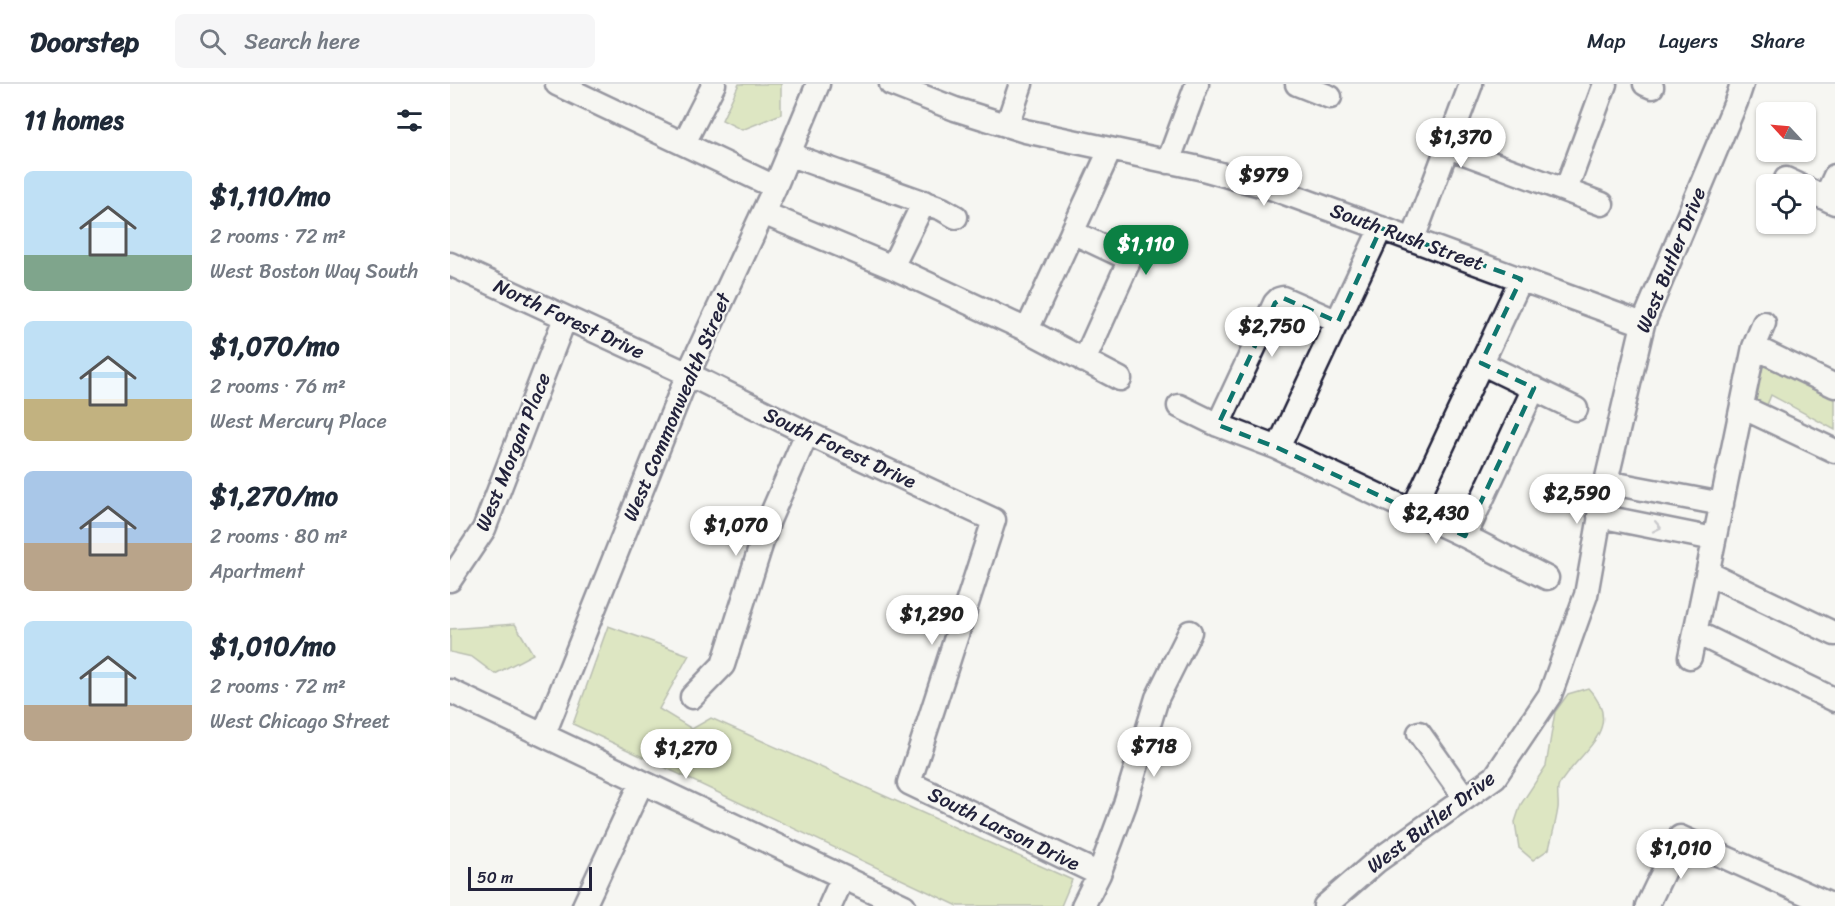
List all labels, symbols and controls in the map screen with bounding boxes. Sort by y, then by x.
search box [175,14,595,68]
text: Doorstep [30,17,139,66]
text: Search here [244,22,360,61]
text: Map [1587,22,1626,60]
text: Layers [1659,22,1718,60]
text: Share [1751,22,1805,60]
icon: search [196,25,229,58]
text: 11 homes [24,97,124,143]
north arrow [1756,102,1816,162]
map controls [1756,102,1816,234]
icon: filters [393,104,426,137]
pin: $1,370 [1412,118,1510,169]
text: $1,370 [1430,120,1492,155]
pin: $979 [1228,156,1300,207]
text: $979 [1239,158,1289,193]
text: $1,110/mo [210,173,330,219]
button: locate [1756,174,1816,234]
street label: West Butler Drive [1626,182,1716,338]
street label: South Rush Street [1325,193,1489,281]
icon: home [72,195,144,267]
text: 2 rooms · 72 m² [210,219,346,254]
pin: $1,110 [1097,225,1195,276]
text: $1,110 [1117,227,1175,262]
text: West Boston Way South [210,254,418,289]
street label: North Forest Drive [488,269,650,369]
street label: West Commonwealth Street [613,286,741,527]
pin: $2,750 [1223,307,1321,358]
text: $2,750 [1239,309,1305,344]
text: $1,070/mo [210,323,339,369]
icon: home [72,345,144,417]
street label: West Morgan Place [465,367,561,537]
text: 2 rooms · 76 m² [210,369,346,404]
street label: South Forest Drive [758,397,922,499]
text: West Mercury Place [210,404,387,439]
text: $1,270/mo [210,473,338,519]
pin: $2,590 [1528,474,1626,525]
text: $2,590 [1543,476,1611,511]
pin: $2,430 [1387,494,1485,545]
icon: home [72,495,144,567]
text: $2,430 [1403,496,1469,531]
pin: $1,070 [687,506,785,557]
text: $1,070 [704,508,768,543]
text: 2 rooms · 80 m² [210,519,348,554]
one-way arrow [1651,520,1661,533]
text: Apartment [210,554,304,589]
pin: $1,290 [883,595,981,646]
text: $1,290 [900,597,964,632]
text: $1,010/mo [210,623,336,669]
icon: home [72,645,144,717]
text: 2 rooms · 72 m² [210,669,346,704]
text: West Chicago Street [210,704,390,739]
pin: $718 [1118,727,1190,778]
pin: $1,270 [637,729,735,780]
text: $718 [1131,729,1177,764]
text: $1,270 [654,731,718,766]
street label: West Butler Drive [1359,762,1503,882]
street label: South Larson Drive [922,777,1086,881]
pin: $1,010 [1632,829,1730,880]
text: $1,010 [1650,831,1712,866]
text: 50 m [477,863,513,892]
scale bar [468,864,592,892]

